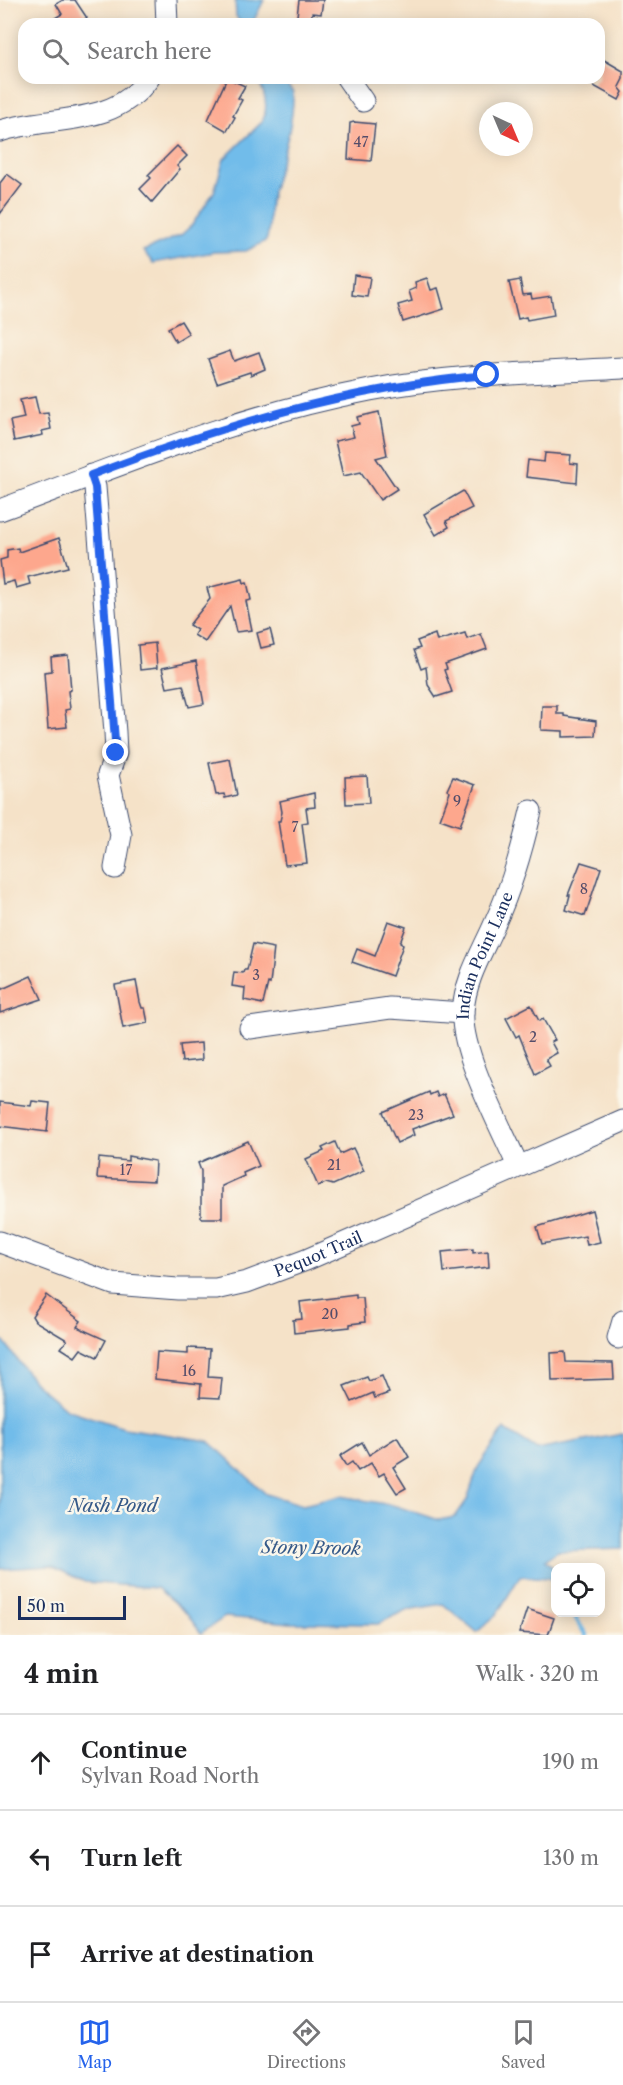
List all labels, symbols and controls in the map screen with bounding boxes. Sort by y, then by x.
search box [18,18,605,84]
icon: search [39,35,72,68]
text: Search here [87,38,212,65]
north arrow [479,102,533,156]
house number: 47 [354,133,369,151]
route start [473,361,499,387]
route end [102,739,128,765]
house number: 9 [453,792,461,810]
house number: 7 [292,818,299,836]
house number: 8 [580,880,588,898]
street label: Indian Point Lane [453,889,517,1020]
house number: 3 [252,966,260,984]
house number: 2 [529,1028,537,1046]
house number: 23 [408,1106,424,1124]
house number: 21 [327,1156,341,1174]
house number: 17 [120,1161,132,1179]
street label: Pequot Trail [271,1226,366,1281]
house number: 20 [322,1305,339,1323]
house number: 16 [182,1362,196,1380]
water label: Nash Pond [67,1495,160,1517]
water label: Stony Brook [260,1536,362,1560]
map controls [551,1563,605,1617]
button: locate [551,1563,605,1617]
scale bar [18,1593,126,1620]
text: 50 m [27,1596,65,1616]
text: 4 min [24,1658,99,1690]
text: Walk · 320 m [476,1662,599,1686]
text: Continue [81,1737,187,1764]
icon: ahead [24,1746,57,1779]
text: 190 m [542,1750,599,1774]
text: Sylvan Road North [81,1764,259,1788]
icon: left [24,1842,57,1875]
text: Turn left [81,1845,182,1872]
text: 130 m [543,1846,599,1870]
icon: arrive [24,1938,57,1971]
text: Arrive at destination [81,1941,314,1968]
tab: Map [78,2016,112,2072]
tab: Directions [267,2016,346,2072]
tab: Saved [501,2016,545,2072]

